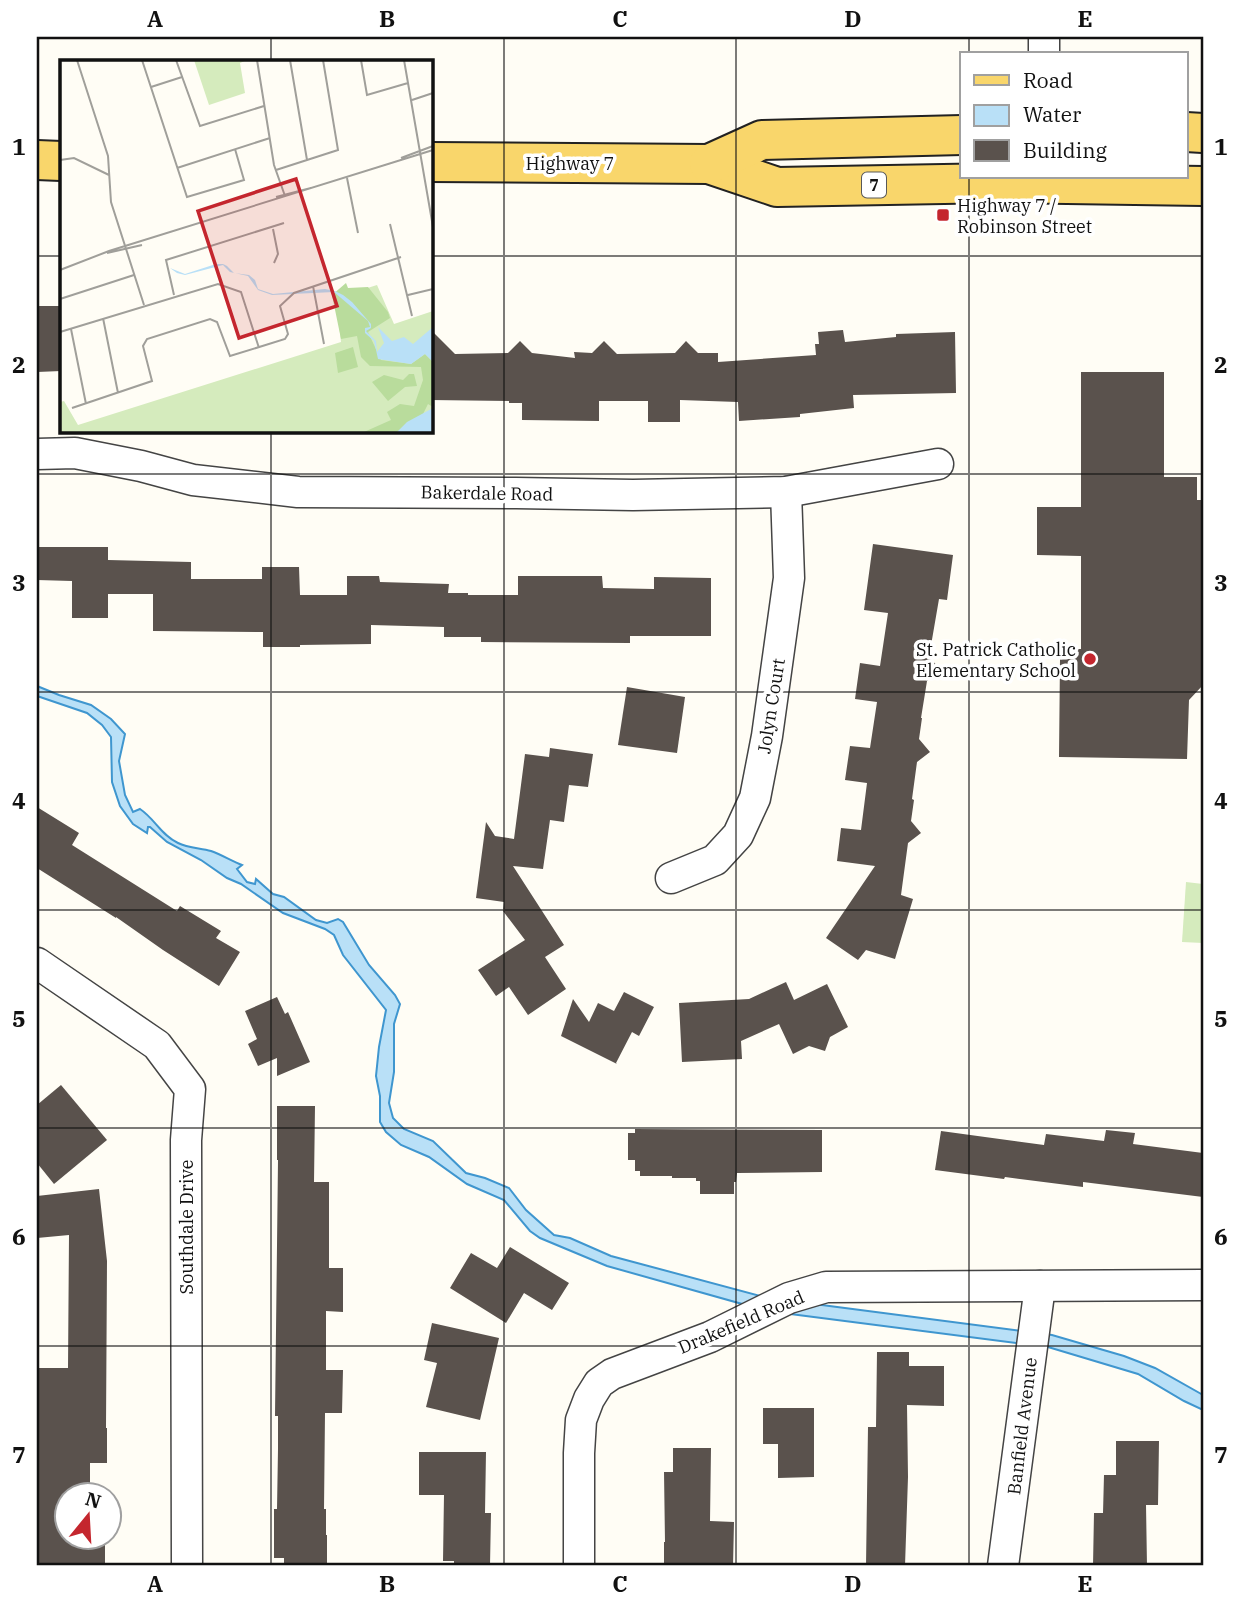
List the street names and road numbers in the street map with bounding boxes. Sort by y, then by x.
street label: Highway 7 [526,152,614,175]
road number: 7 [862,172,886,197]
street label: Bakerdale Road [420,480,554,506]
street label: Jolyn Court [752,657,790,755]
street label: Southdale Drive [175,1160,198,1294]
street label: Drakefield Road [674,1285,808,1359]
street label: Banfield Avenue [1002,1356,1042,1496]

